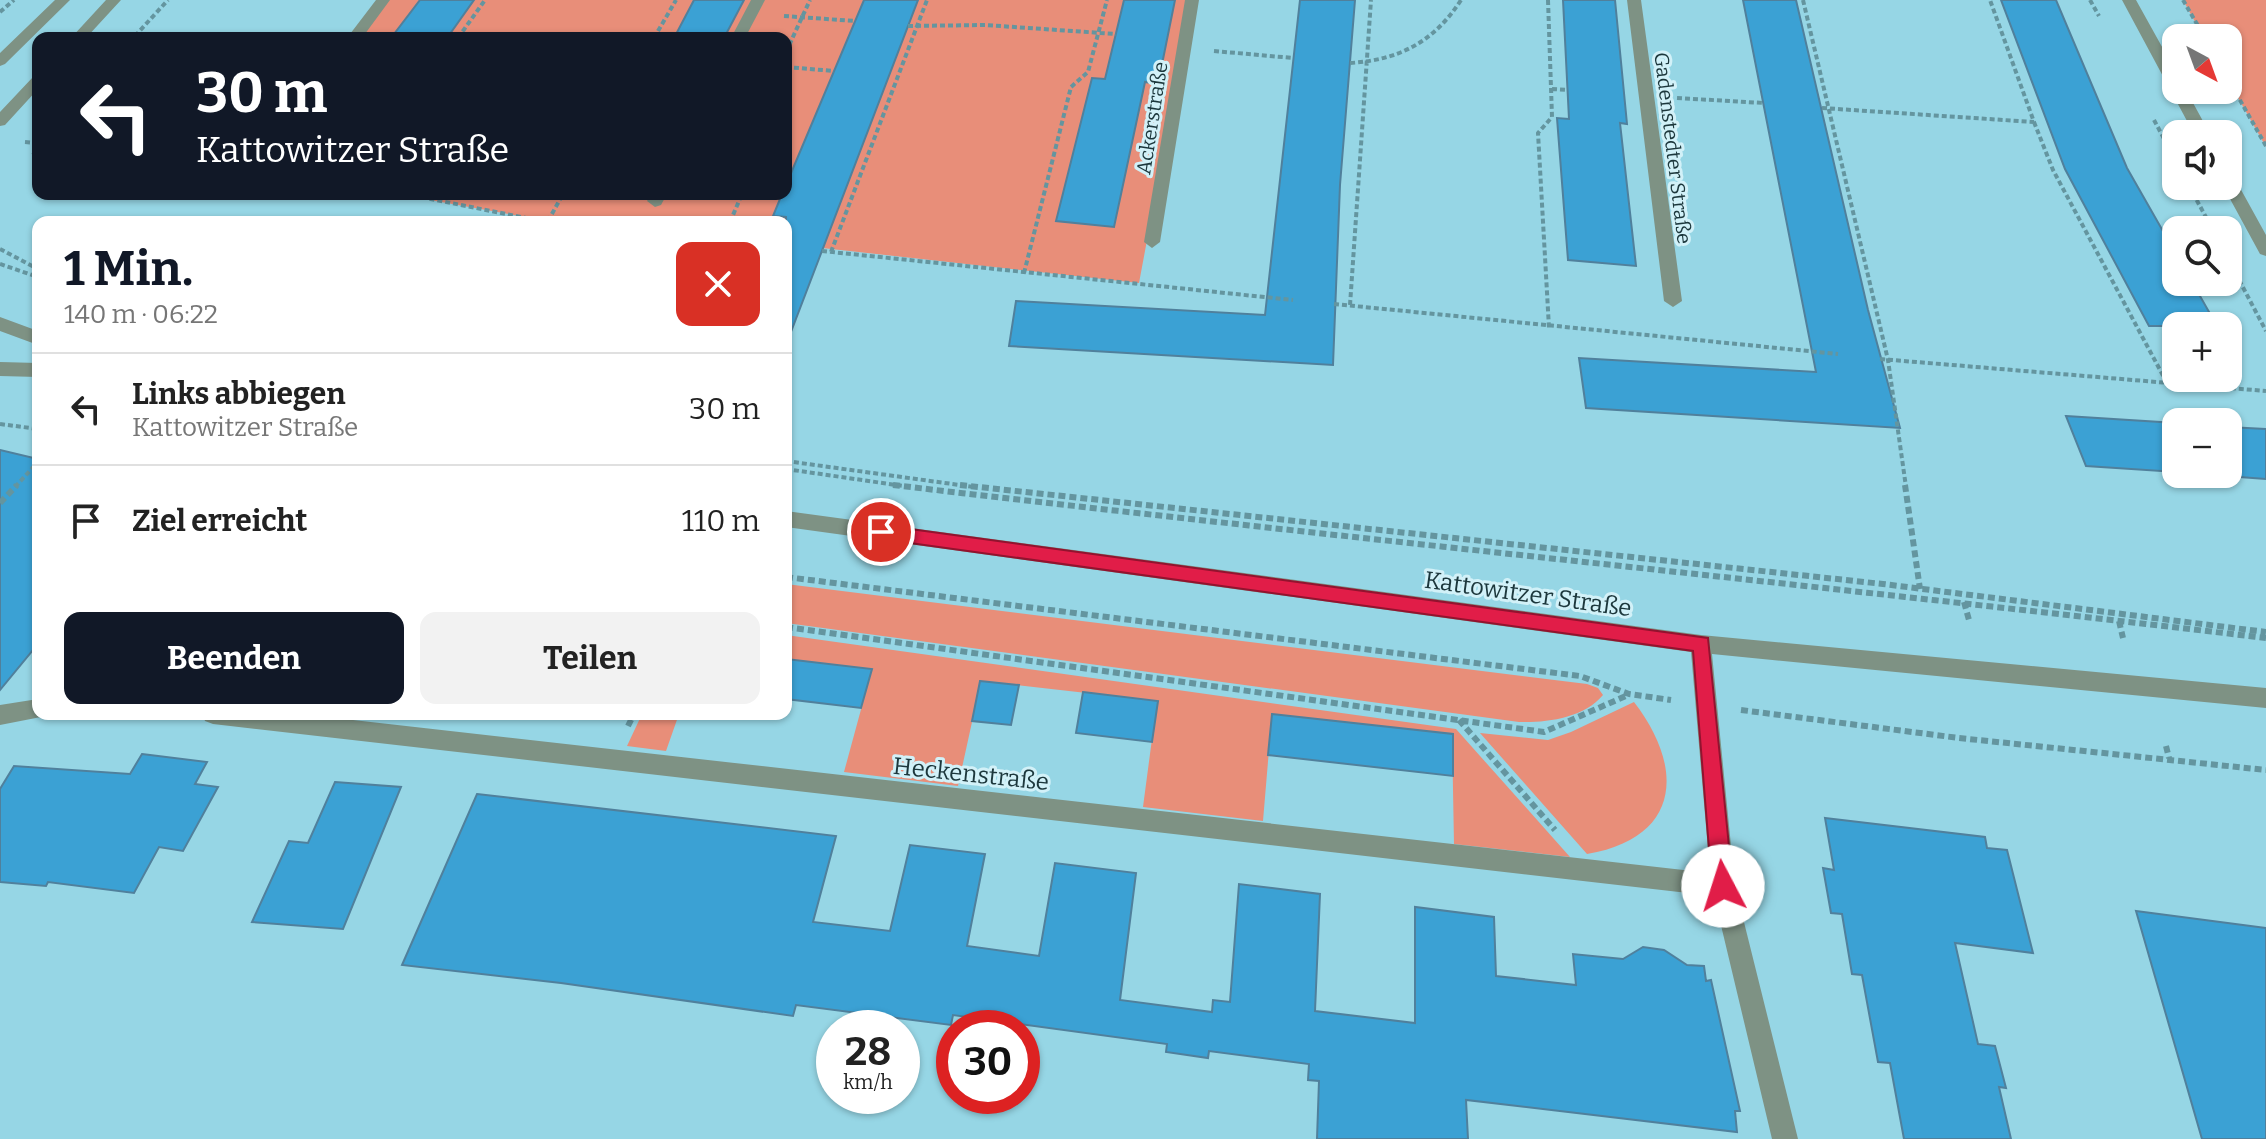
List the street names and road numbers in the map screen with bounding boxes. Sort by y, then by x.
street label: Gadenstedter Straße [1649,51,1697,245]
street label: Ackerstraße [1131,60,1173,176]
street label: Kattowitzer Straße [1423,566,1633,622]
street label: Heckenstraße [892,752,1050,796]

